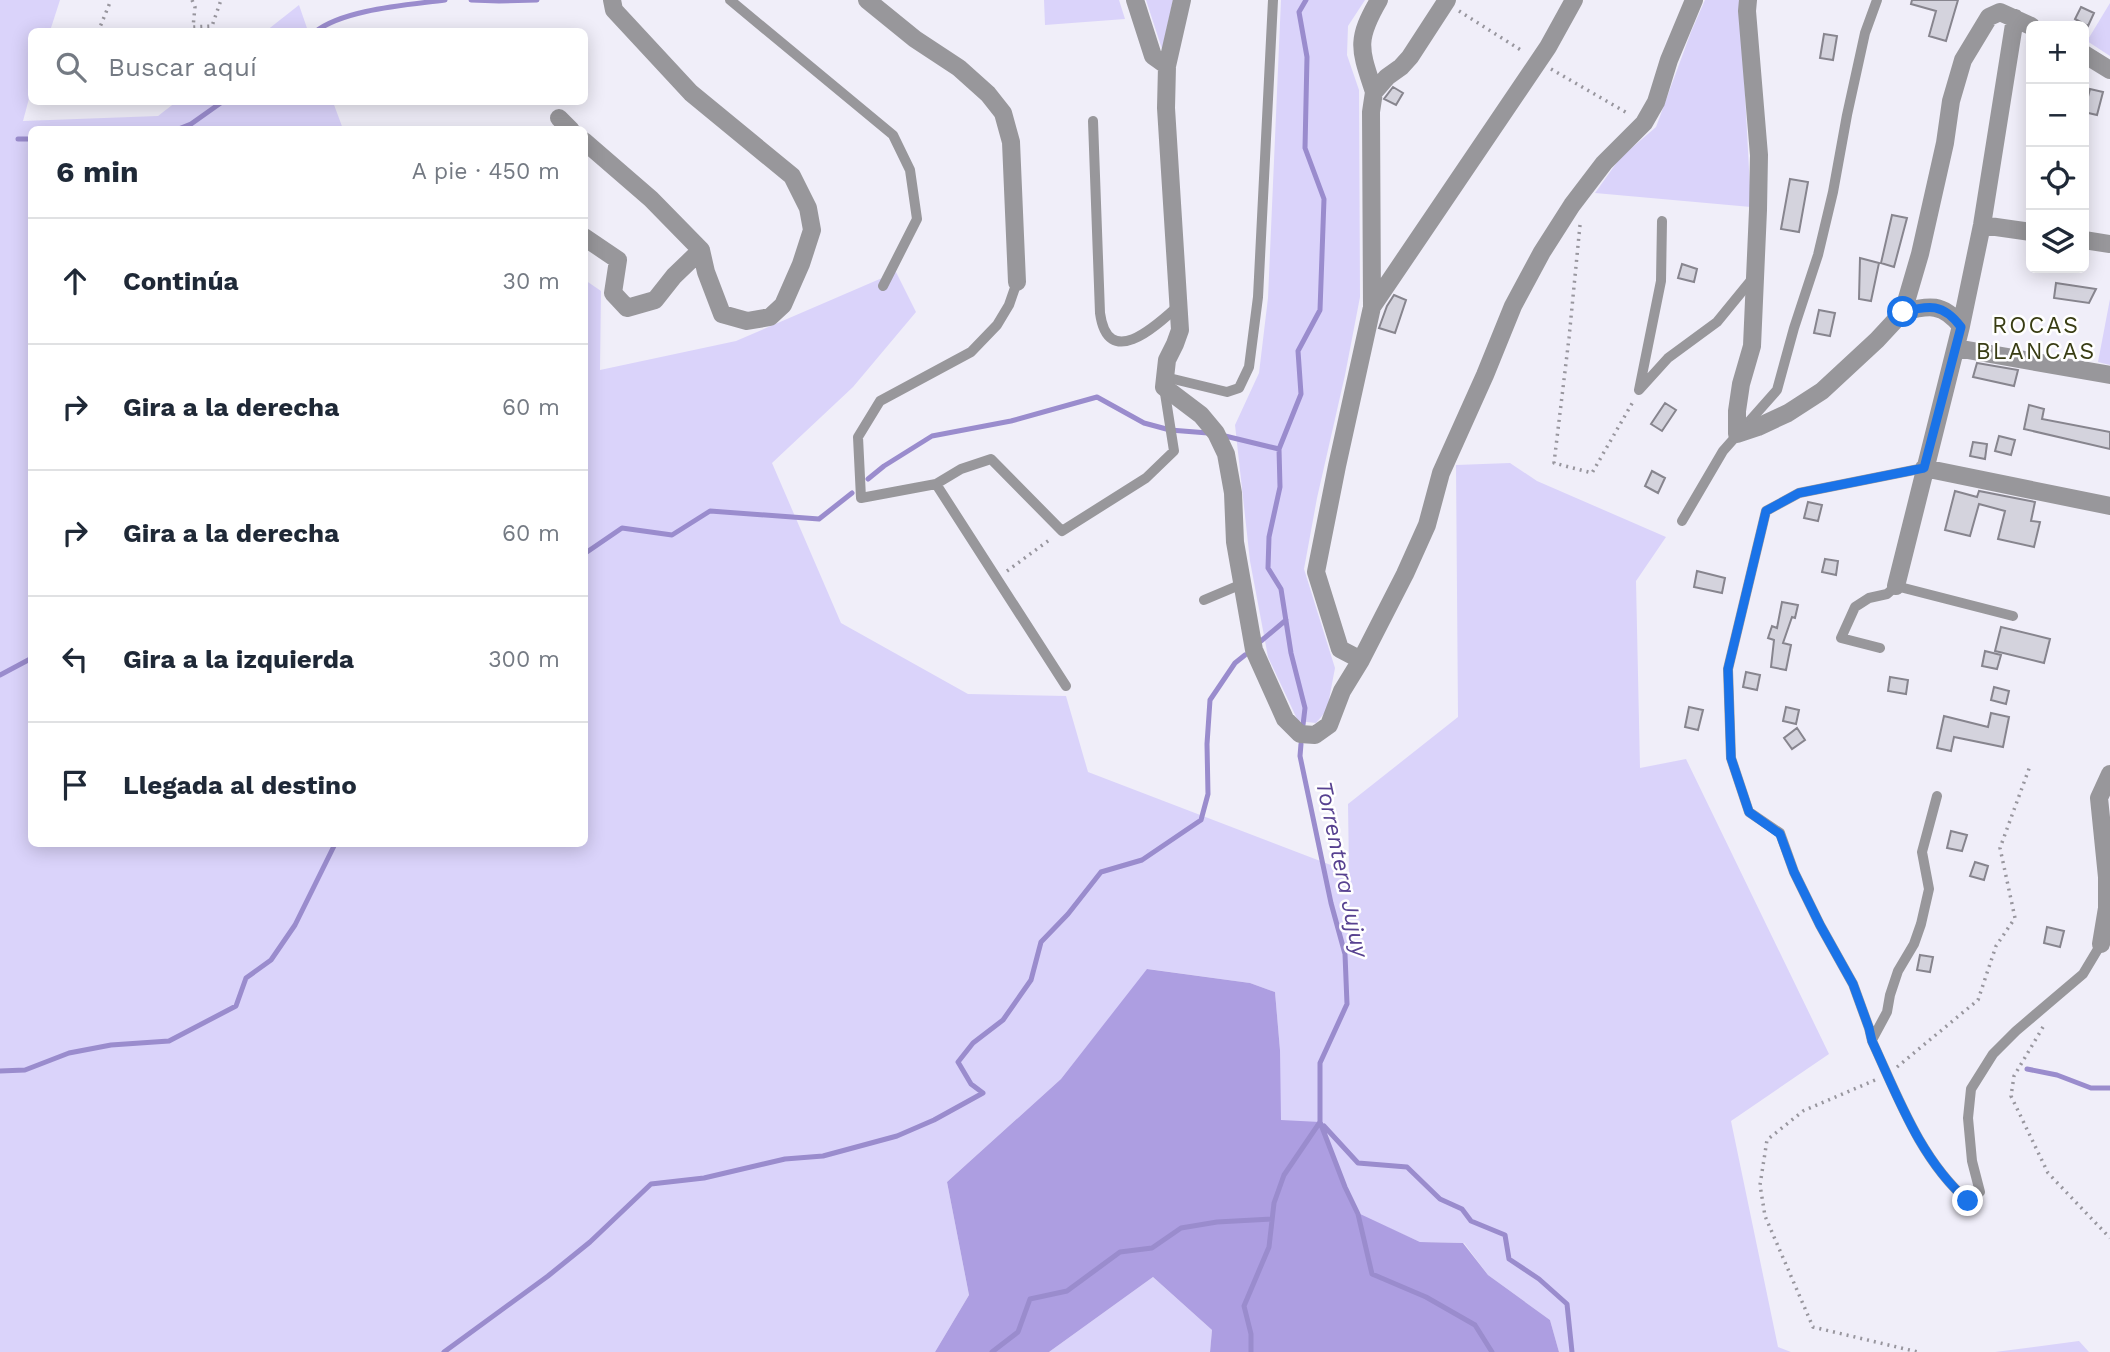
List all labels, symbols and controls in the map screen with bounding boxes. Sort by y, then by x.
map controls [2026,21,2089,273]
button: + [2026,21,2089,84]
search box [28,28,588,105]
icon: search [52,48,90,86]
text: Buscar aquí [108,52,257,82]
button: − [2026,84,2089,147]
button: locate [2026,147,2089,210]
text: 6 min [56,154,139,189]
text: A pie · 450 m [412,158,560,185]
button: layers [2026,210,2089,273]
icon: ahead [56,262,94,300]
text: Continúa [123,266,239,296]
text: 30 m [503,268,560,295]
route start [1887,296,1918,327]
district label: ROCAS BLANCAS [1976,312,2096,365]
icon: right [56,388,94,426]
text: Gira a la derecha [123,392,339,422]
text: 60 m [502,394,560,421]
icon: right [56,514,94,552]
text: Gira a la derecha [123,518,339,548]
text: 60 m [502,520,560,547]
icon: left [56,640,94,678]
text: Gira a la izquierda [123,644,354,674]
text: 300 m [488,646,560,673]
icon: arrive [56,766,94,804]
text: Llegada al destino [123,770,357,800]
water label: Torrentera Jujuy [1310,779,1374,961]
route end [1952,1185,1983,1216]

